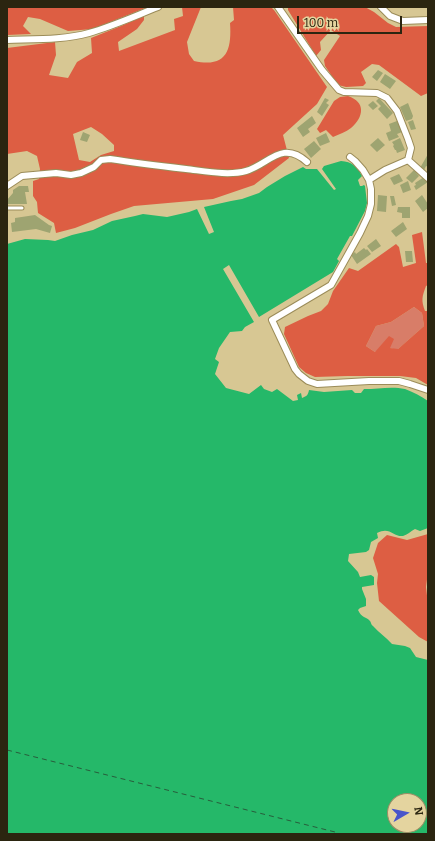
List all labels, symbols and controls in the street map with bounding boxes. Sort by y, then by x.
scale bar [299,8,404,34]
text: 100 m [304,16,338,30]
north arrow [387,793,427,833]
text: N [411,806,425,816]

